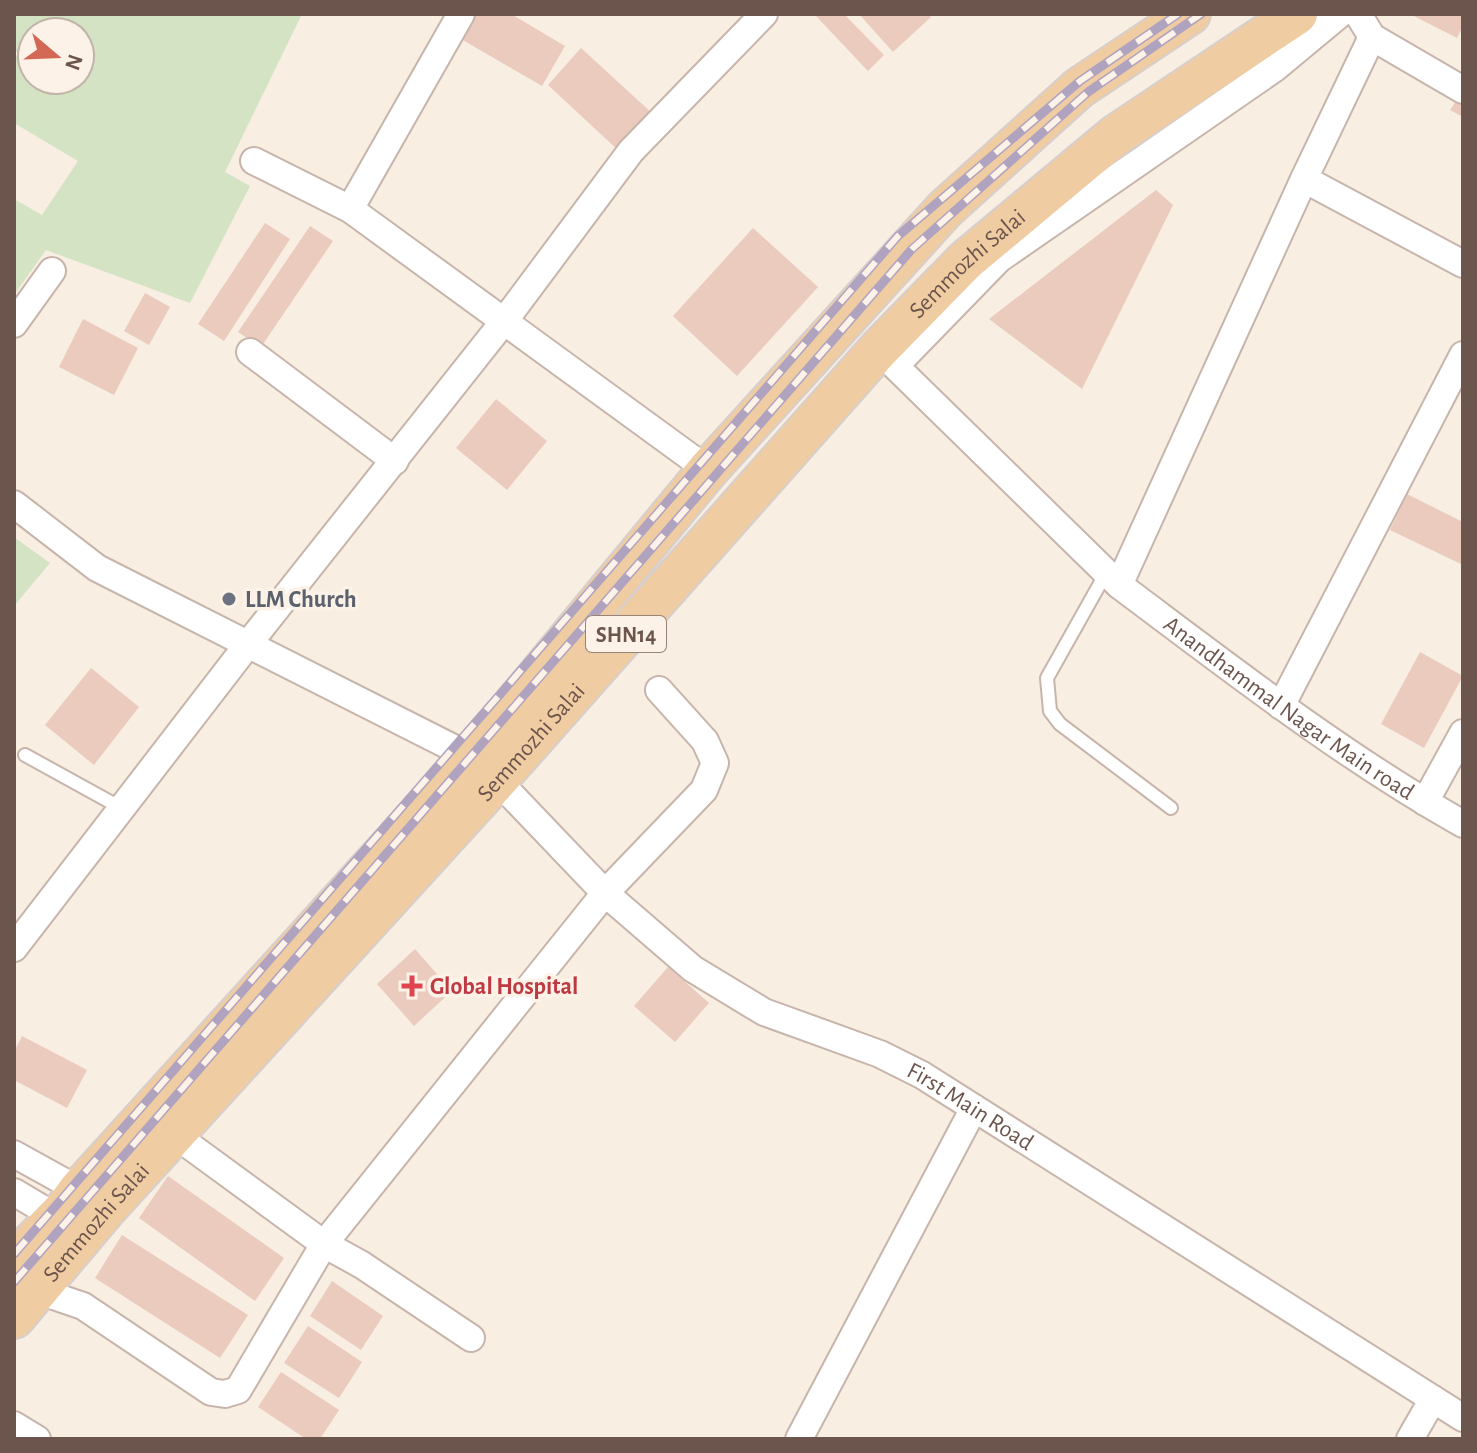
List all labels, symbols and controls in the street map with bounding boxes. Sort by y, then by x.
north arrow [16,16,96,96]
text: N [61,51,87,73]
street label: Semmozhi Salai [905,205,1030,323]
place label: LLM Church [245,588,357,612]
marker: LLM Church [220,590,238,608]
street label: Anandhammal Nagar Main road [1159,612,1418,805]
road number: SHN14 [586,616,666,652]
street label: Semmozhi Salai [473,679,590,806]
marker: Global Hospital [401,975,423,997]
place label: Global Hospital [430,975,578,999]
street label: First Main Road [903,1059,1037,1155]
street label: Semmozhi Salai [39,1159,154,1287]

